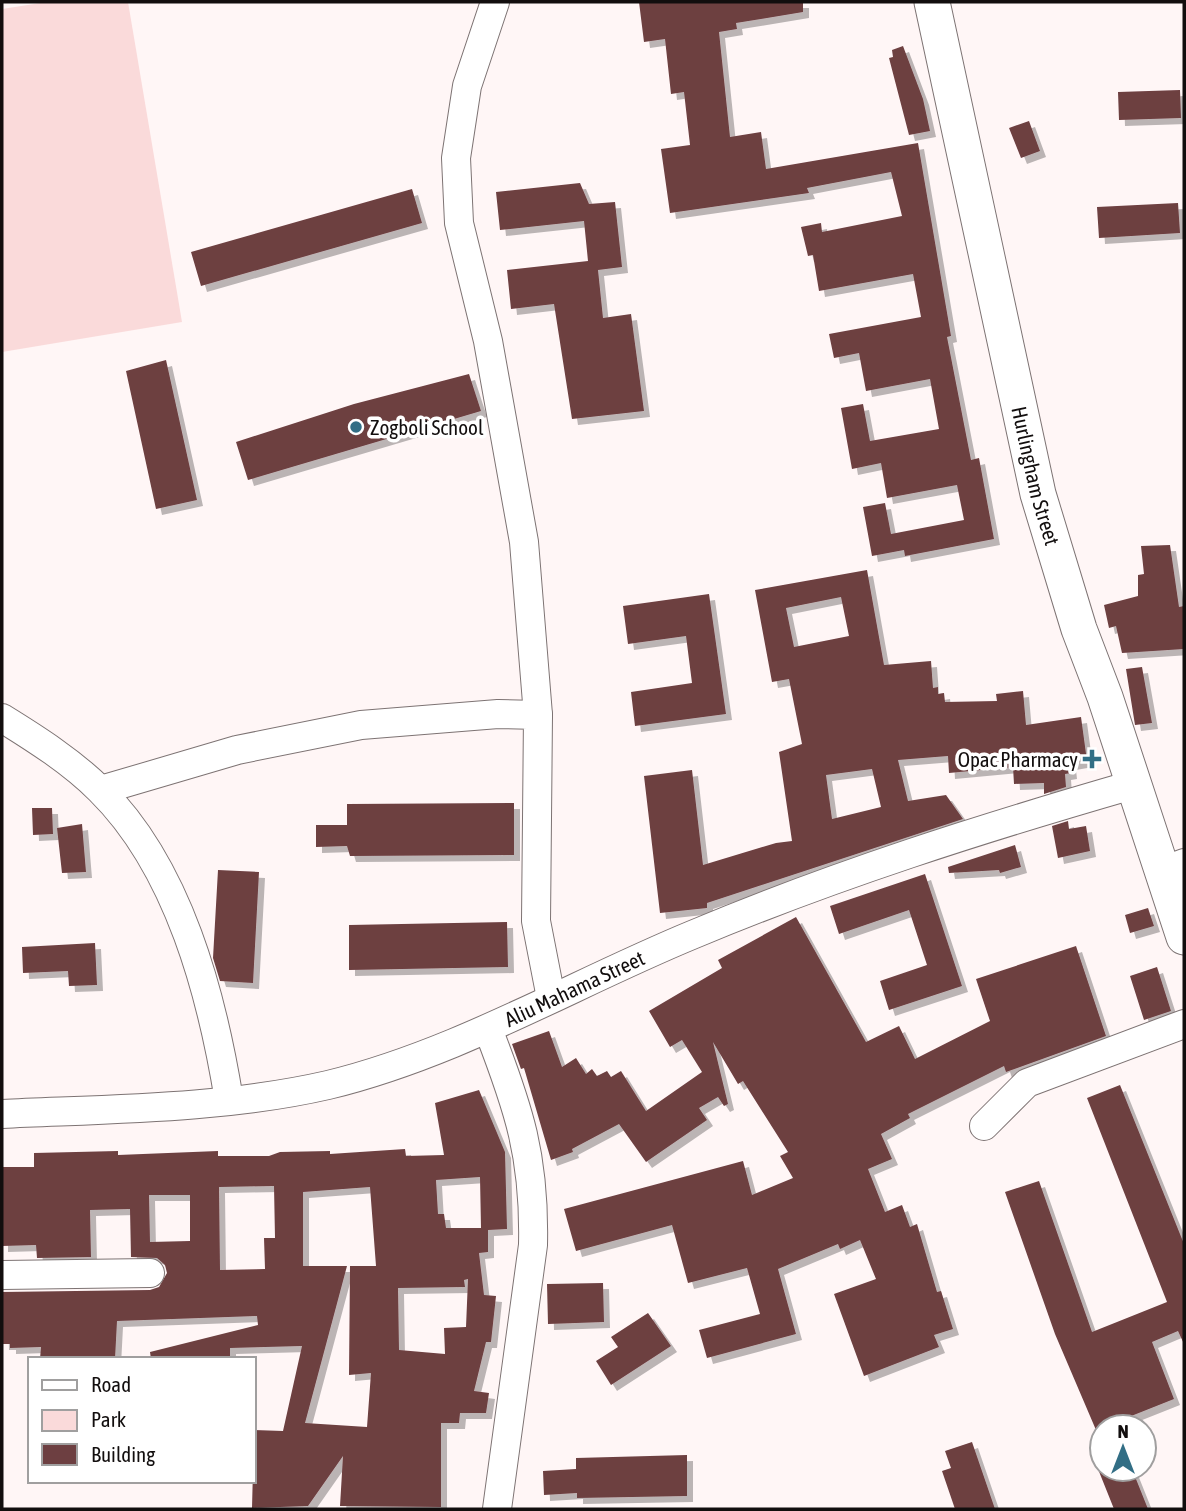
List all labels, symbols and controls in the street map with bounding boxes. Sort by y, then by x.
street label: Hurlingham Street [1007,404,1065,548]
place label: Zogboli School [370,415,484,439]
marker: Zogboli School [348,419,364,435]
place label: Opac Pharmacy [958,747,1078,771]
marker: Opac Pharmacy [1084,751,1100,767]
street label: Aliu Mahama Street [501,945,648,1031]
legend [28,1357,256,1483]
text: Road [91,1372,131,1396]
text: Park [91,1407,126,1431]
north arrow [1088,1413,1158,1483]
text: N [1117,1420,1129,1442]
text: Building [91,1442,155,1466]

